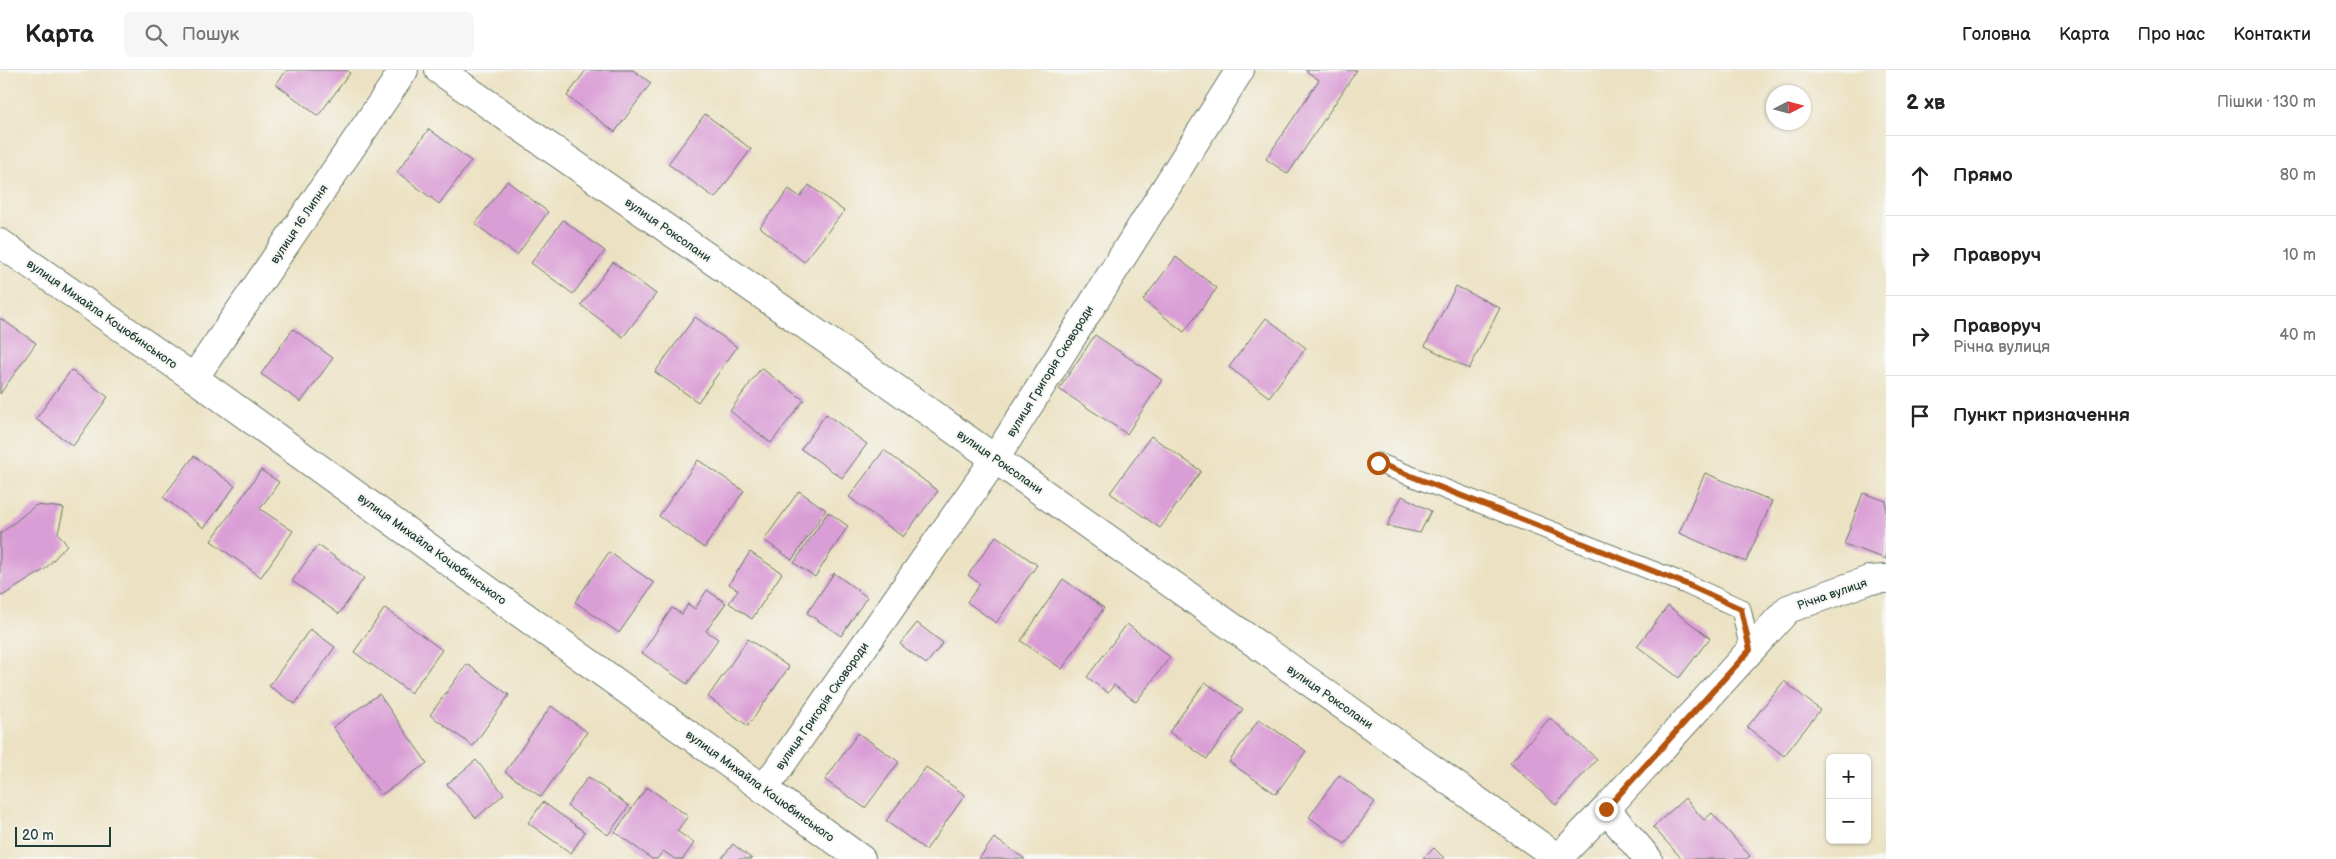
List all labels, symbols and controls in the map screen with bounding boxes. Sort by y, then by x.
search box [124,12,474,57]
text: Карта [25,20,94,49]
icon: search [142,21,170,49]
text: Пошук [182,23,239,46]
text: Головна [1962,24,2031,45]
text: Карта [2059,24,2110,45]
text: Про нас [2138,24,2205,45]
text: Контакти [2233,24,2311,45]
north arrow [1766,85,1811,130]
text: 2 хв [1906,90,1945,115]
text: Пішки · 130 m [2217,93,2316,112]
icon: ahead [1906,162,1934,190]
text: Прямо [1953,164,2013,187]
text: 80 m [2280,166,2316,185]
street label: вулиця 16 Липня [267,182,332,267]
street label: вулиця Роксолани [622,195,714,266]
icon: right [1906,242,1934,270]
text: Праворуч [1953,244,2041,267]
text: 10 m [2283,246,2316,265]
street label: вулиця Михайла Коцюбинського [24,257,180,372]
street label: вулиця Григорія Сковороди [1004,303,1097,440]
text: Праворуч [1953,315,2041,338]
icon: right [1906,322,1934,350]
text: 40 m [2279,326,2316,345]
text: Річна вулиця [1953,338,2050,357]
icon: arrive [1906,402,1934,430]
text: Пункт призначення [1953,404,2130,427]
street label: вулиця Роксолани [954,427,1046,498]
route start [1367,452,1390,475]
street label: вулиця Михайла Коцюбинського [354,490,509,608]
street label: Річна вулиця [1795,575,1869,613]
street label: вулиця Григорія Сковороди [773,640,872,773]
street label: вулиця Роксолани [1284,662,1376,733]
street label: вулиця Михайла Коцюбинського [682,727,837,845]
map controls [1826,754,1871,844]
button: + [1826,754,1871,799]
route end [1595,798,1618,821]
button: − [1826,799,1871,844]
scale bar [15,824,111,847]
text: 20 m [22,827,54,844]

